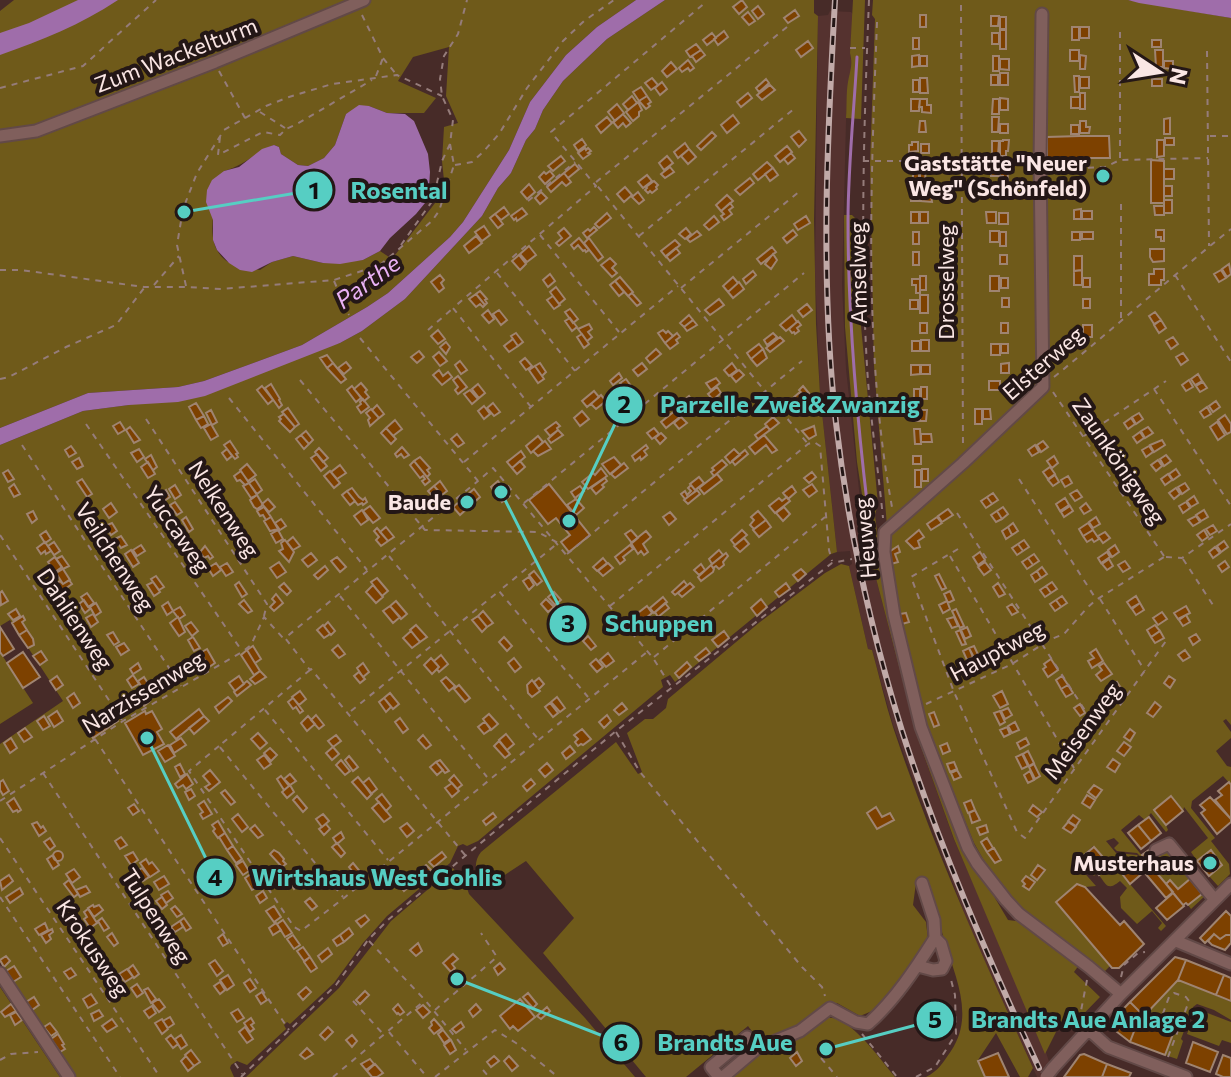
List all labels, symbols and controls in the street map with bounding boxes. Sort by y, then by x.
street label: Zum Wackelturm [91,11,261,98]
north arrow [1119,32,1199,112]
text: N [1164,65,1194,87]
place label: Gaststätte "Neuer Weg" (Schönfeld) [904,149,1087,201]
callout: Rosental [294,166,463,214]
marker: Gaststätte "Neuer Weg" (Schönfeld) [1094,167,1112,185]
text: 1 [309,175,319,204]
text: Rosental [351,175,447,204]
street label: Amselweg [843,222,872,324]
street label: Drosselweg [932,224,959,340]
water label: Parthe [329,247,406,314]
street label: Elsterweg [997,320,1089,405]
callout: Parzelle Zwei&Zwanzig [604,381,935,429]
text: 2 [617,389,631,418]
text: Parzelle Zwei&Zwanzig [660,389,920,418]
street label: Zaunkönigweg [1067,392,1172,529]
street label: Nelkenweg [183,455,266,562]
street label: Yuccaweg [139,480,216,577]
place label: Baude [388,488,451,515]
marker: Baude [458,493,476,511]
street label: Heuweg [848,496,881,580]
street label: Veilchenweg [70,497,161,616]
street label: Dahlienweg [32,563,119,675]
callout: Schuppen [548,600,729,648]
text: 3 [561,608,575,637]
text: Schuppen [605,608,713,637]
street label: Hauptweg [945,614,1049,687]
street label: Narzissenweg [77,644,209,739]
street label: Meisenweg [1037,677,1126,784]
place label: Musterhaus [1073,849,1194,876]
callout: Wirtshaus West Gohlis [195,853,518,901]
marker: Musterhaus [1201,854,1219,872]
text: 4 [208,862,223,891]
text: Wirtshaus West Gohlis [251,862,503,891]
street label: Tulpenweg [116,863,197,968]
street label: Krokusweg [51,894,136,1001]
callout: Brandts Aue Anlage 2 [915,996,1221,1044]
text: 5 [928,1004,942,1033]
text: Brandts Aue Anlage 2 [971,1004,1205,1033]
callout: Brandts Aue [601,1019,808,1067]
text: 6 [614,1027,628,1056]
text: Brandts Aue [657,1027,793,1056]

